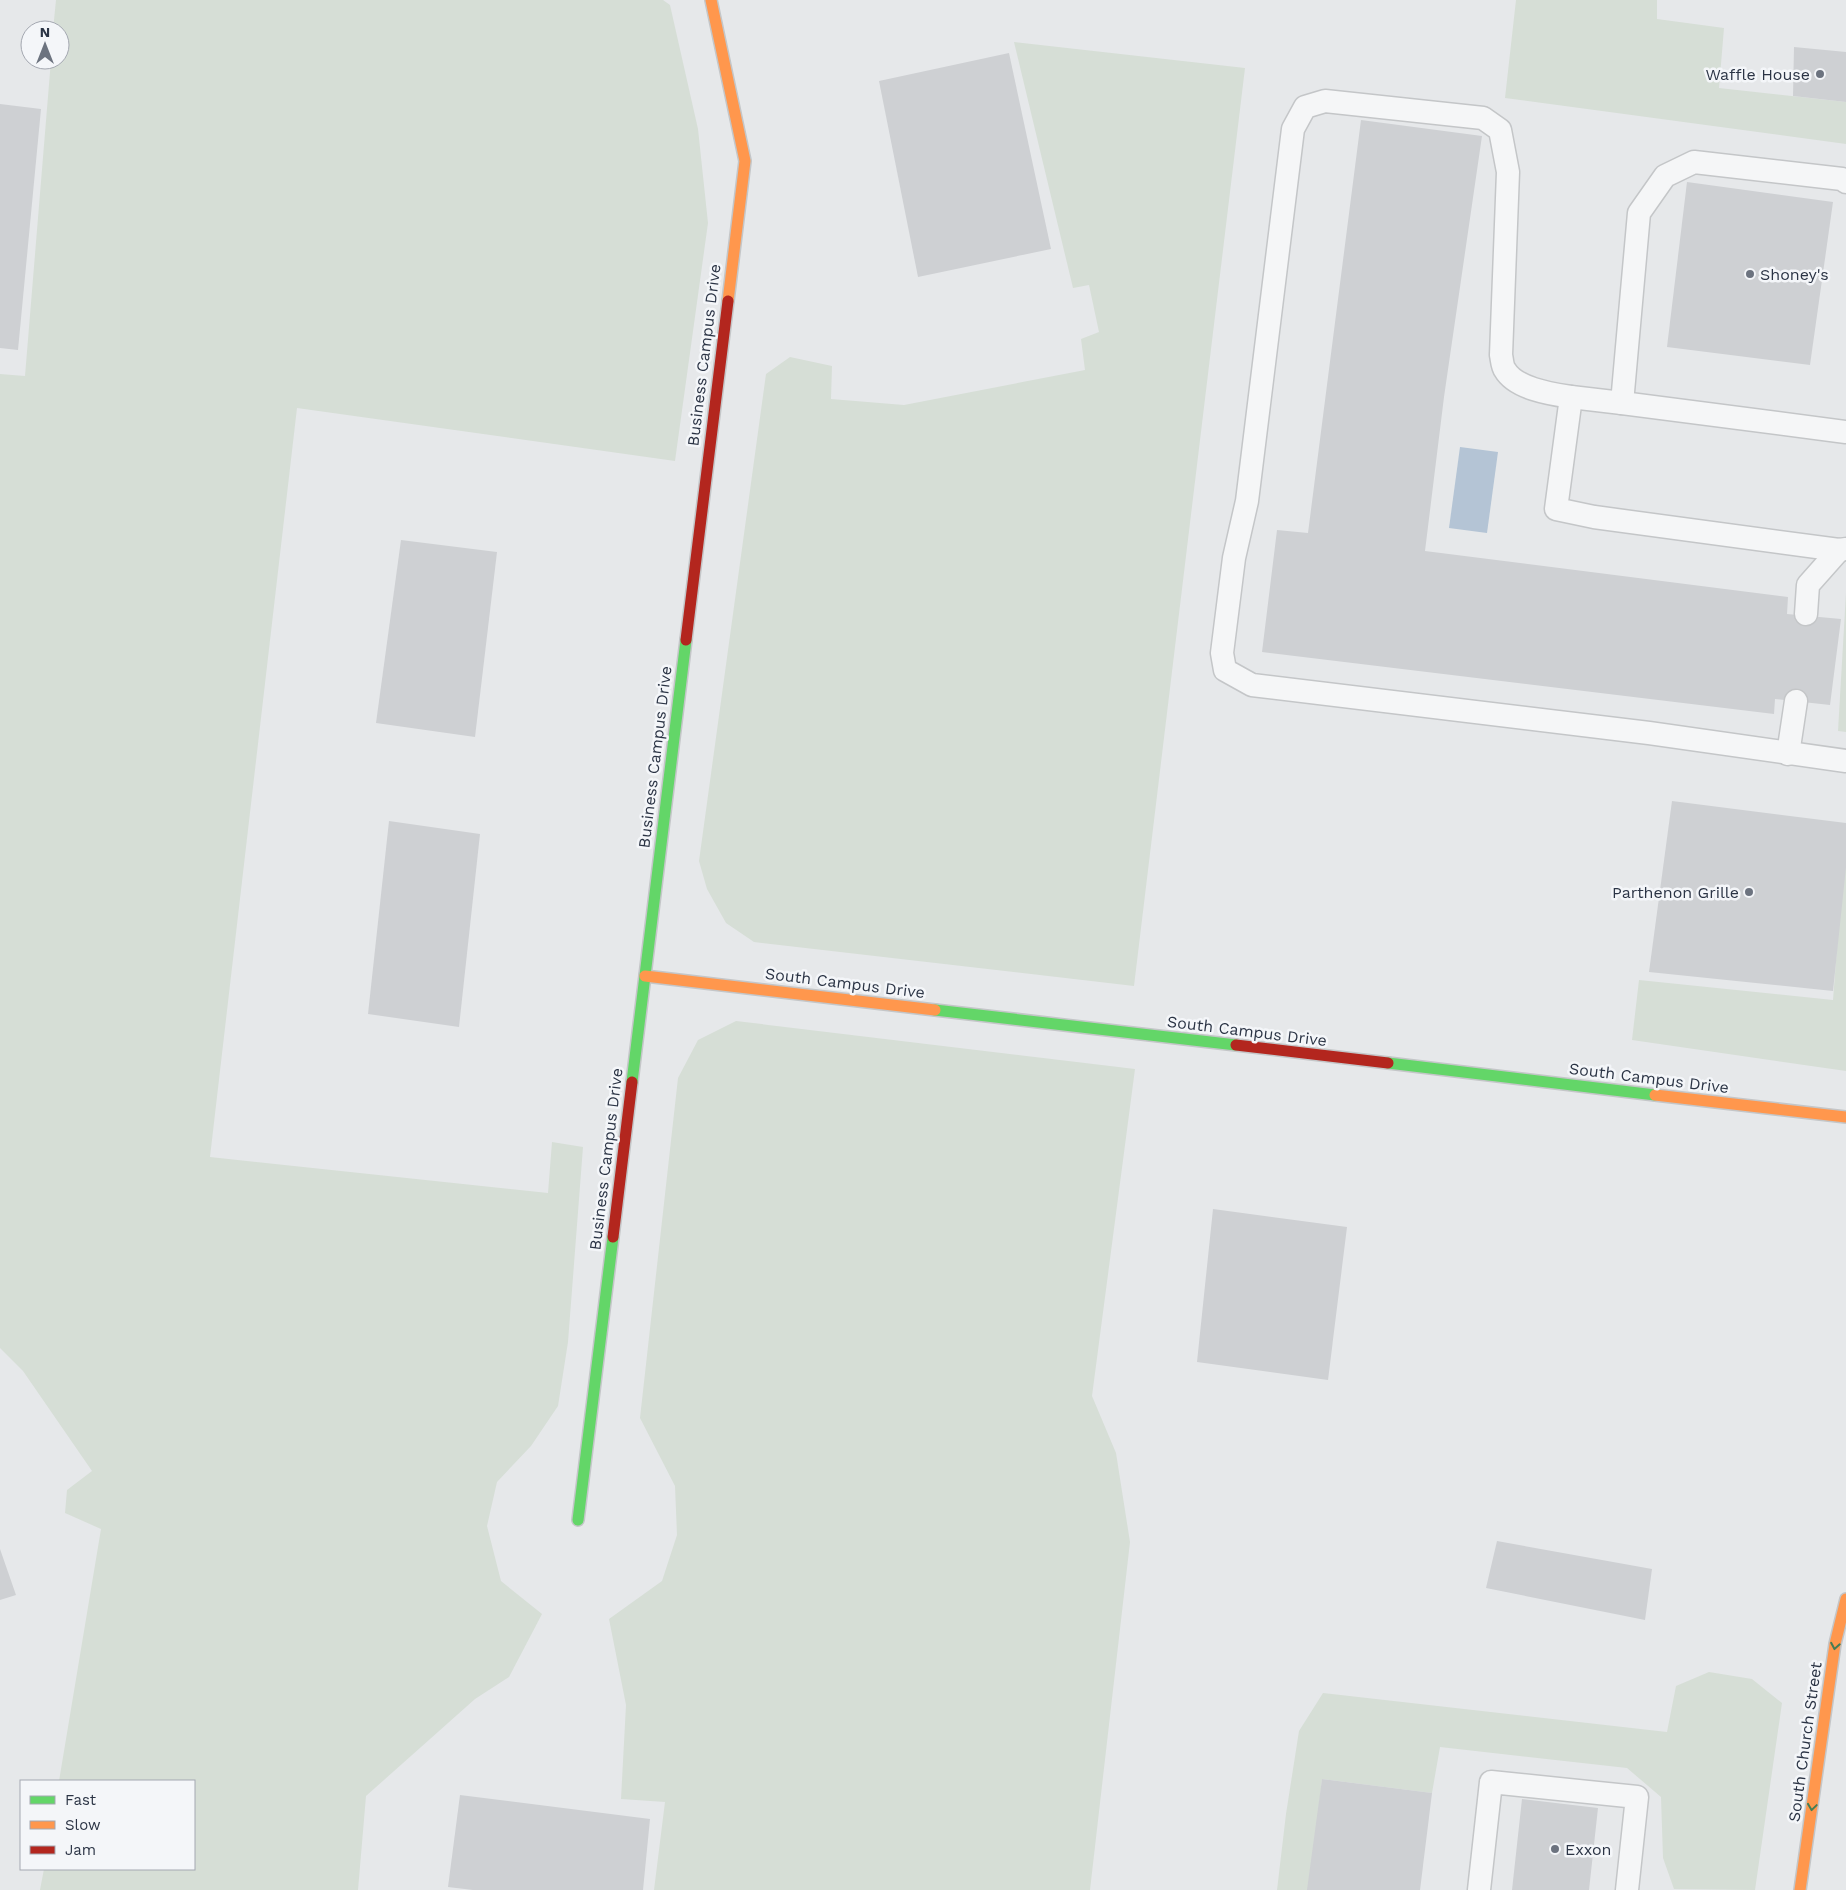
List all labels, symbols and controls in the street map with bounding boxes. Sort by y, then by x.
north arrow [20,20,70,70]
text: N [40,24,50,40]
place label: Waffle House [1705,65,1810,84]
marker: Waffle House [1814,68,1826,80]
street label: Business Campus Drive [683,263,725,447]
place label: Shoney's [1760,265,1829,284]
marker: Shoney's [1744,268,1756,280]
street label: Business Campus Drive [634,665,676,849]
place label: Parthenon Grille [1612,883,1739,902]
marker: Parthenon Grille [1743,886,1755,898]
street label: South Campus Drive [764,964,926,1002]
street label: South Campus Drive [1166,1012,1328,1050]
street label: South Campus Drive [1568,1059,1730,1097]
street label: Business Campus Drive [585,1067,627,1251]
one-way arrow [1831,1642,1841,1651]
street label: South Church Street [1784,1661,1826,1823]
legend [20,1780,195,1870]
text: Fast [65,1791,97,1809]
one-way arrow [1807,1803,1817,1812]
text: Slow [65,1816,101,1834]
place label: Exxon [1565,1840,1611,1859]
text: Jam [65,1841,96,1859]
marker: Exxon [1549,1843,1561,1855]

